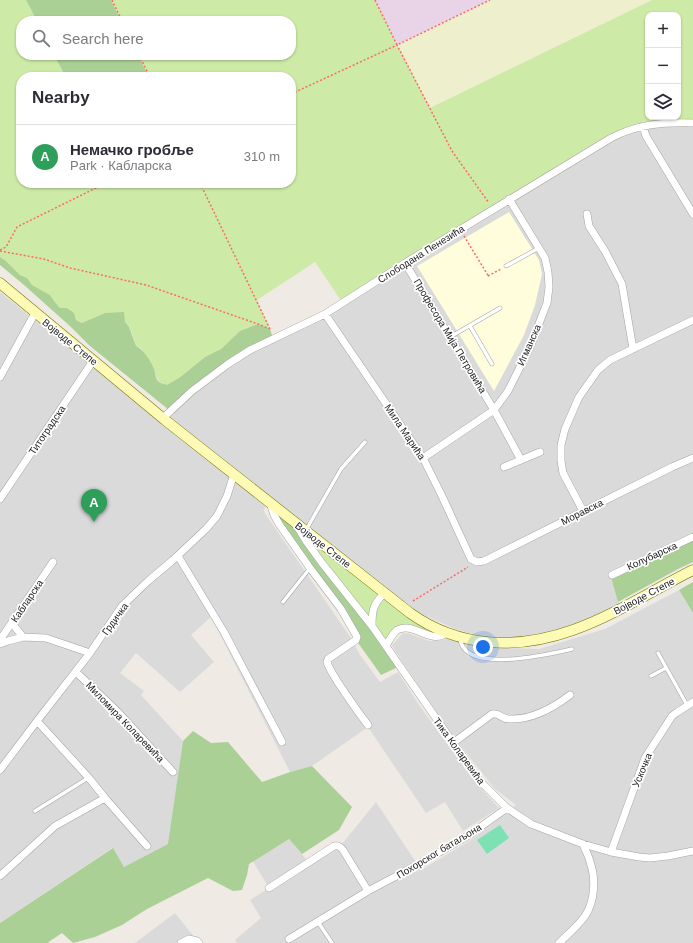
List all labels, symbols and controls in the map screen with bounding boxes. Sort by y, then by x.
map controls [645,12,681,120]
button: + [645,12,681,48]
search box [16,16,296,60]
icon: search [30,27,52,49]
text: Search here [62,30,144,47]
button: − [645,48,681,84]
button: layers [645,84,681,120]
text: Nearby [32,88,90,107]
text: Немачко гробље [70,141,194,158]
text: A [40,149,50,164]
text: 310 m [244,149,280,164]
text: Park · Кабларска [70,158,172,173]
street label: Слободана Пенезића [376,223,467,285]
street label: Професора Мија Петровића [411,277,489,395]
street label: Војводе Степе [40,317,100,368]
street label: Игманска [515,322,543,367]
street label: Мила Марића [382,402,428,462]
street label: Титоградска [26,403,68,457]
pin: A [81,489,107,522]
street label: Моравска [559,497,605,527]
street label: Војводе Степе [293,520,353,570]
street label: Колубарска [625,539,679,572]
street label: Војводе Степе [612,575,677,617]
street label: Кабларска [9,577,45,624]
street label: Грдичка [100,600,131,637]
your location [473,637,493,657]
street label: Миломира Коларевића [84,680,167,765]
street label: Тика Коларевића [431,715,487,787]
street label: Ускочка [630,751,654,789]
street label: Похорског батаљона [395,821,484,881]

